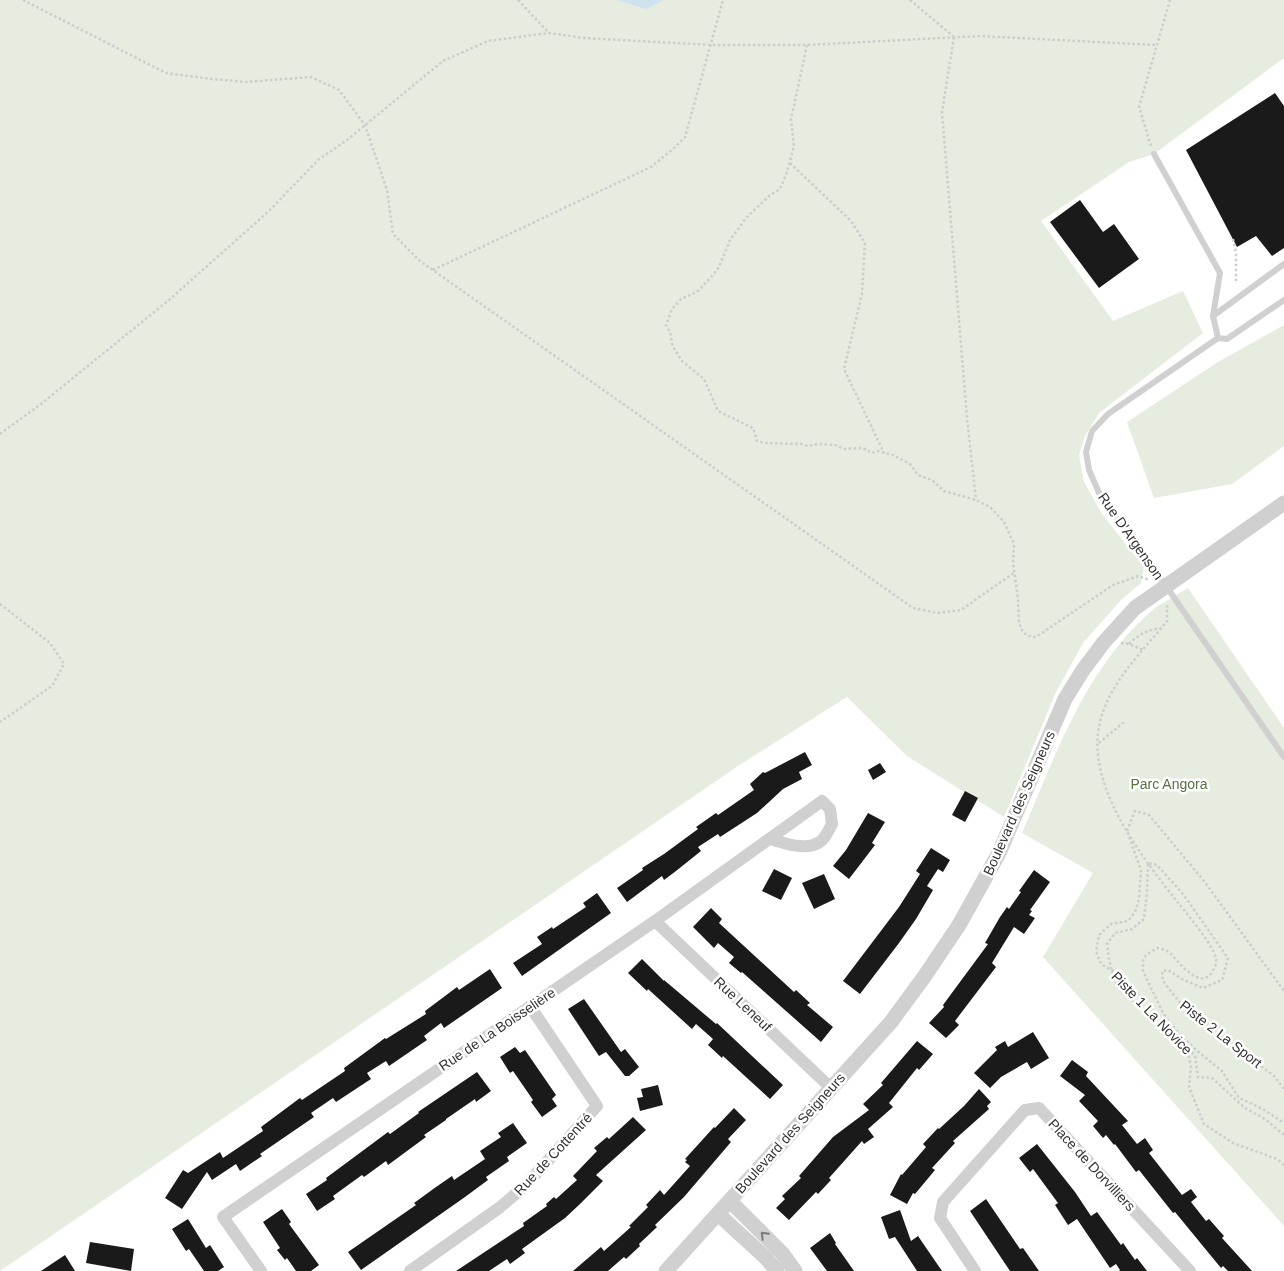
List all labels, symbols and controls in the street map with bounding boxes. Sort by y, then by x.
street label: Rue D'Argenson [1095,490,1167,582]
street label: Boulevard des Seigneurs [980,728,1058,878]
park label: Parc Angora [1130,776,1208,792]
street label: Piste 1 La Novice [1108,968,1196,1058]
street label: Rue Leneuf [711,973,775,1035]
street label: Rue de La Boisselière [436,984,558,1074]
street label: Piste 2 La Sport [1177,997,1265,1071]
street label: Boulevard des Seigneurs [732,1070,848,1196]
street label: Rue de Cottentré [511,1109,595,1198]
street label: Place de Dorvilliers [1045,1116,1139,1214]
one-way arrow [761,1232,770,1241]

